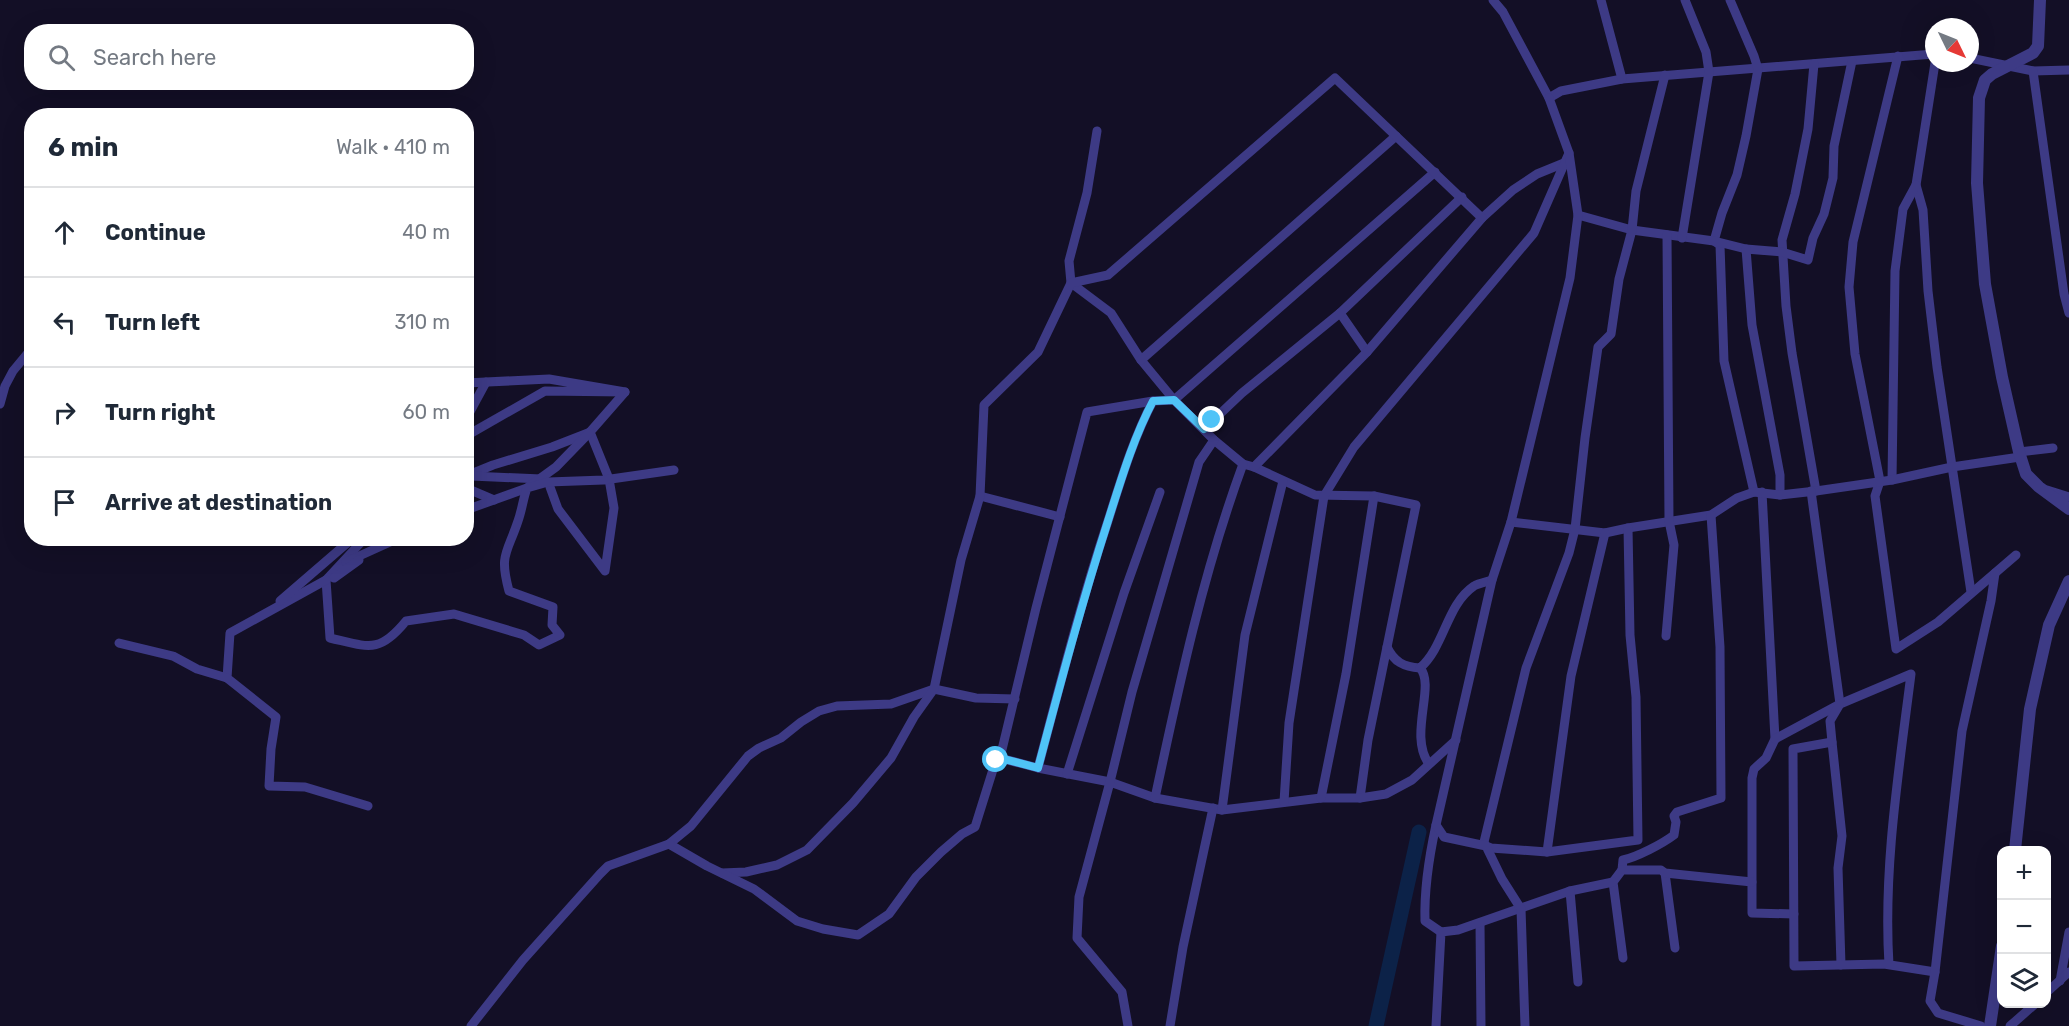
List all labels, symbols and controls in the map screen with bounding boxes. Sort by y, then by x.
north arrow [1925,18,1979,72]
search box [24,24,474,90]
icon: search [45,41,78,74]
text: Search here [93,44,216,71]
text: 6 min [48,132,118,163]
text: Walk · 410 m [336,135,450,159]
icon: ahead [48,216,81,249]
text: Continue [105,219,206,246]
text: 40 m [402,220,450,244]
icon: left [48,306,81,339]
text: Turn left [105,309,200,336]
text: 310 m [394,310,450,334]
icon: right [48,396,81,429]
text: Turn right [105,399,215,426]
text: 60 m [403,400,450,424]
route end [1198,406,1224,432]
icon: arrive [48,486,81,519]
text: Arrive at destination [105,489,332,516]
route start [982,746,1008,772]
map controls [1997,846,2051,1008]
button: + [1997,846,2051,900]
button: − [1997,900,2051,954]
button: layers [1997,954,2051,1008]

